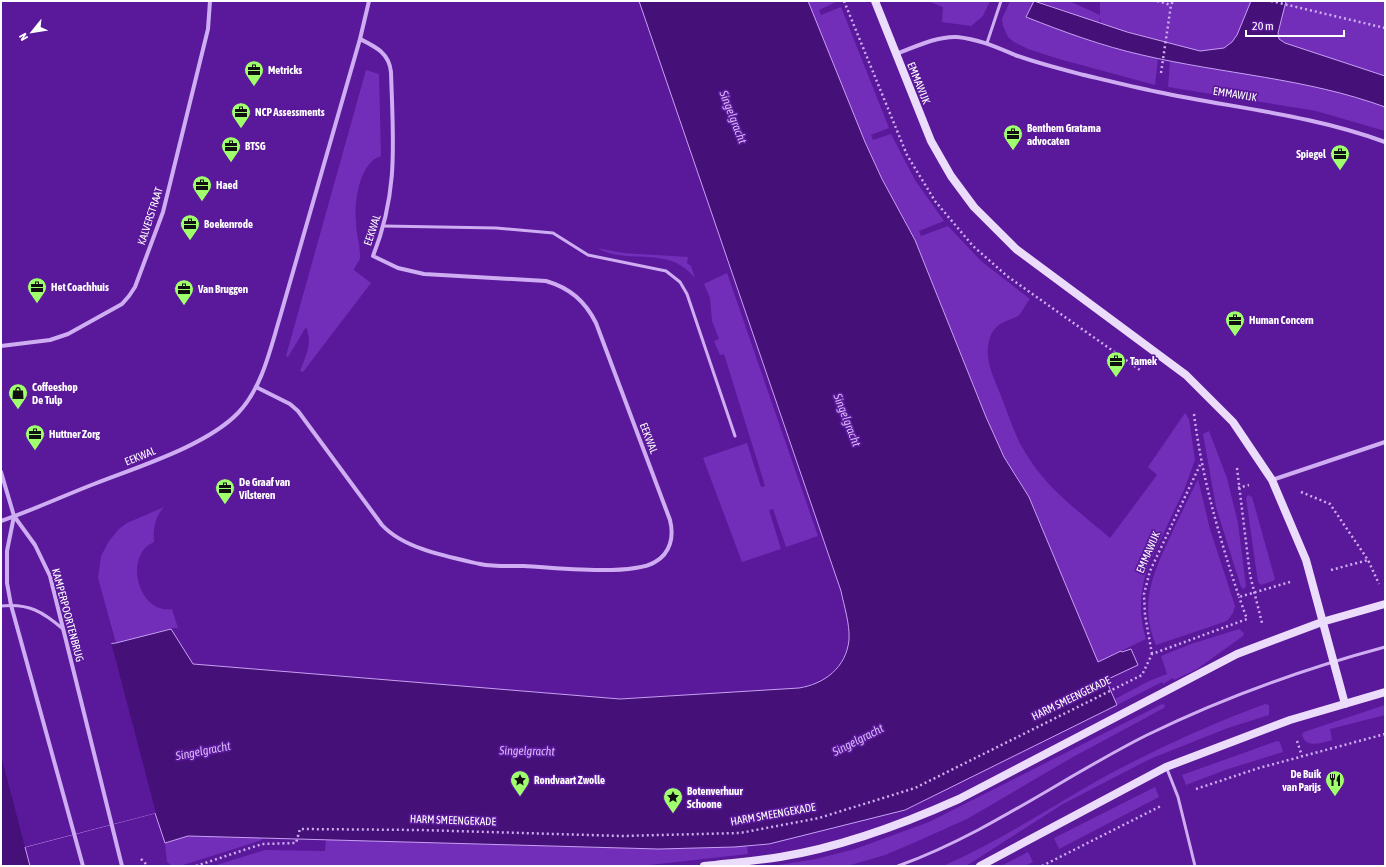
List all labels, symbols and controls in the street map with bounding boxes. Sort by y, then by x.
north arrow [12,12,52,52]
scale bar [1246,12,1344,38]
text: 20 m [1252,19,1274,33]
text: N [17,31,30,43]
office icon: Metricks [243,59,265,87]
street label: EMMAWIJK [905,60,933,106]
place label: Metricks [268,64,302,76]
street label: EMMAWIJK [1212,85,1258,103]
water label: Singelgracht [716,88,750,146]
office icon: NCP Assessments [230,101,252,129]
place label: NCP Assessments [255,106,325,118]
place label: Benthem Gratama advocaten [1027,122,1101,147]
office icon: Benthem Gratama advocaten [1002,123,1024,151]
office icon: BTSG [220,135,242,163]
place label: BTSG [245,140,266,152]
office icon: Spiegel [1329,143,1351,171]
place label: Spiegel [1296,148,1327,160]
office icon: Haed [191,174,213,202]
place label: Haed [216,179,238,191]
street label: KALVERSTRAAT [135,185,165,246]
street label: EEKWAL [361,212,383,247]
office icon: Boekenrode [179,213,201,241]
place label: Boekenrode [204,218,253,230]
office icon: Het Coachhuis [26,276,48,304]
office icon: Van Bruggen [173,278,195,306]
place label: Het Coachhuis [51,281,109,293]
place label: Van Bruggen [197,283,248,295]
office icon: Human Concern [1224,309,1246,337]
place label: Human Concern [1249,314,1314,326]
office icon: Tamek [1105,350,1127,378]
place label: Tamek [1130,355,1157,367]
place label: Coffeeshop De Tulp [32,381,78,406]
shop icon: Coffeeshop De Tulp [7,382,29,410]
water label: Singelgracht [830,391,864,449]
street label: EEKWAL [638,421,661,456]
office icon: Huttner Zorg [24,423,46,451]
place label: Huttner Zorg [49,428,100,440]
street label: EEKWAL [123,444,158,468]
place label: De Graaf van Vilsteren [238,476,290,501]
office icon: De Graaf van Vilsteren [214,477,236,505]
street label: EMMAWIJK [1134,529,1162,575]
street label: KAMPERPOORTENBRUG [50,567,86,663]
street label: HARM SMEENGEKADE [1030,674,1113,722]
water label: Singelgracht [829,721,886,759]
water label: Singelgracht [173,739,232,763]
water label: Singelgracht [498,743,555,758]
place label: De Buik van Parijs [1282,768,1321,793]
place icon: Rondvaart Zwolle [509,769,531,797]
restaurant icon: De Buik van Parijs [1324,769,1346,797]
place label: Rondvaart Zwolle [534,774,605,786]
place label: Botenverhuur Schoone [687,785,743,810]
place icon: Botenverhuur Schoone [662,786,684,814]
street label: HARM SMEENGEKADE [730,801,817,827]
street label: HARM SMEENGEKADE [410,813,497,828]

